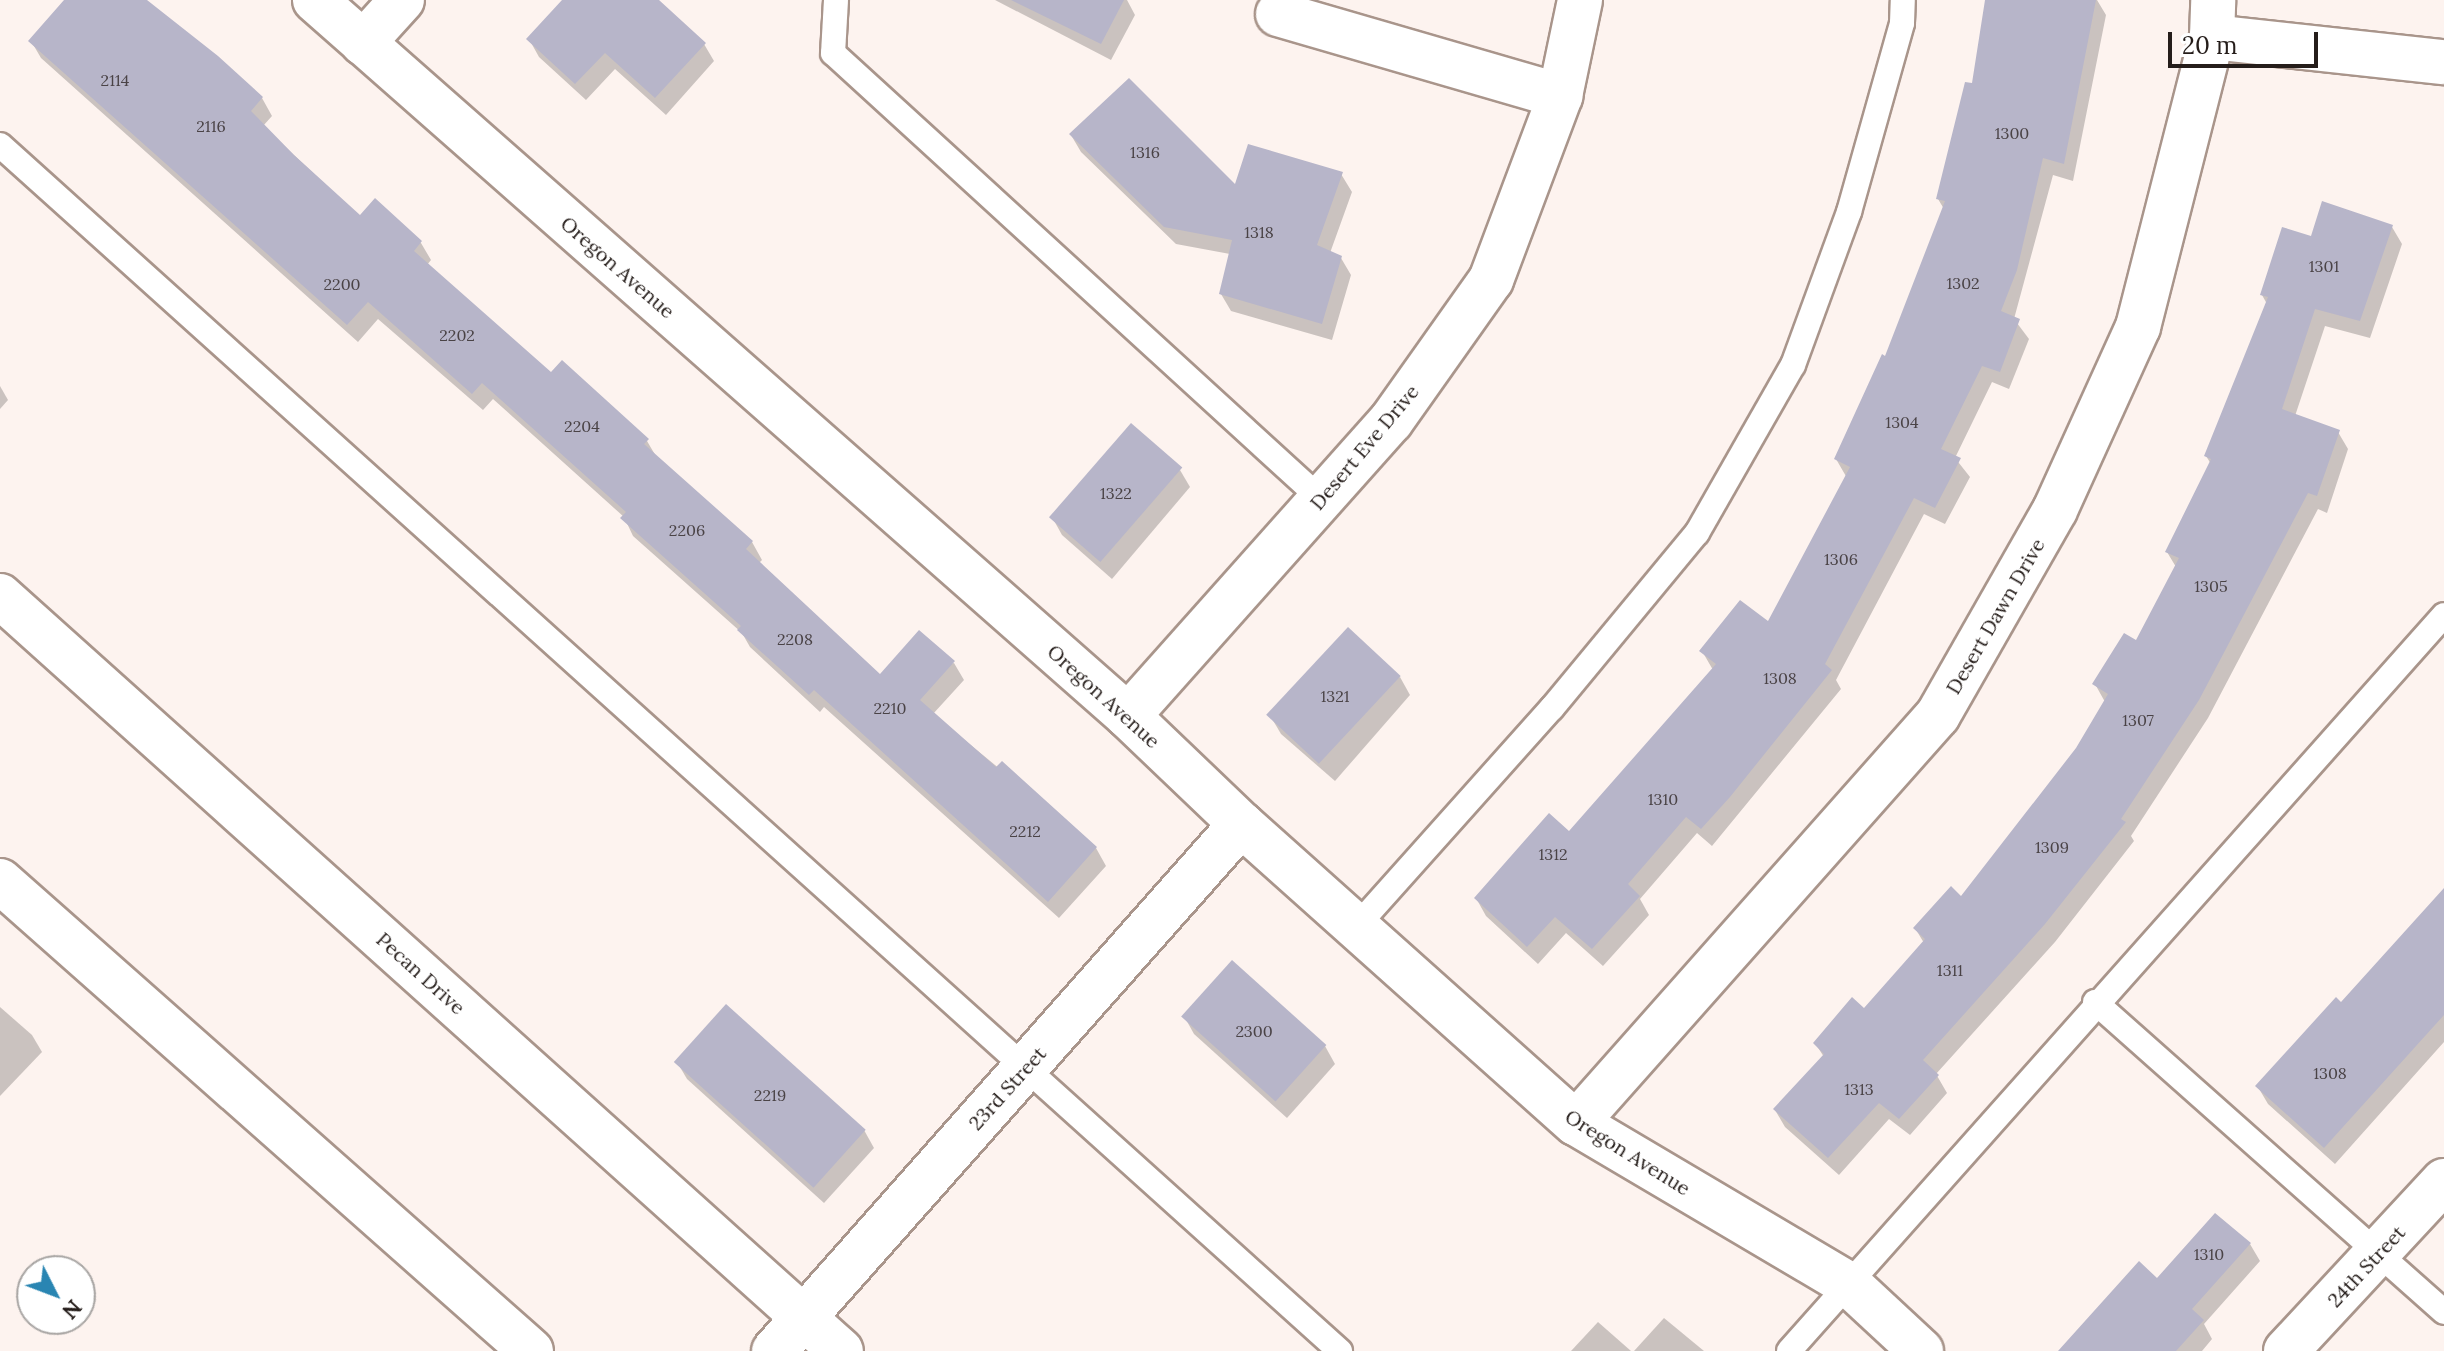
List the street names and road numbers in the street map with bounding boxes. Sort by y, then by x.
street label: Oregon Avenue [556,211,680,323]
street label: Desert Eve Drive [1305,380,1423,514]
street label: Desert Dawn Drive [1941,534,2049,698]
street label: Oregon Avenue [1043,639,1165,753]
street label: Pecan Drive [372,927,470,1019]
street label: 23rd Street [963,1041,1051,1135]
street label: Oregon Avenue [1561,1104,1695,1200]
street label: 24th Street [2322,1220,2410,1312]

